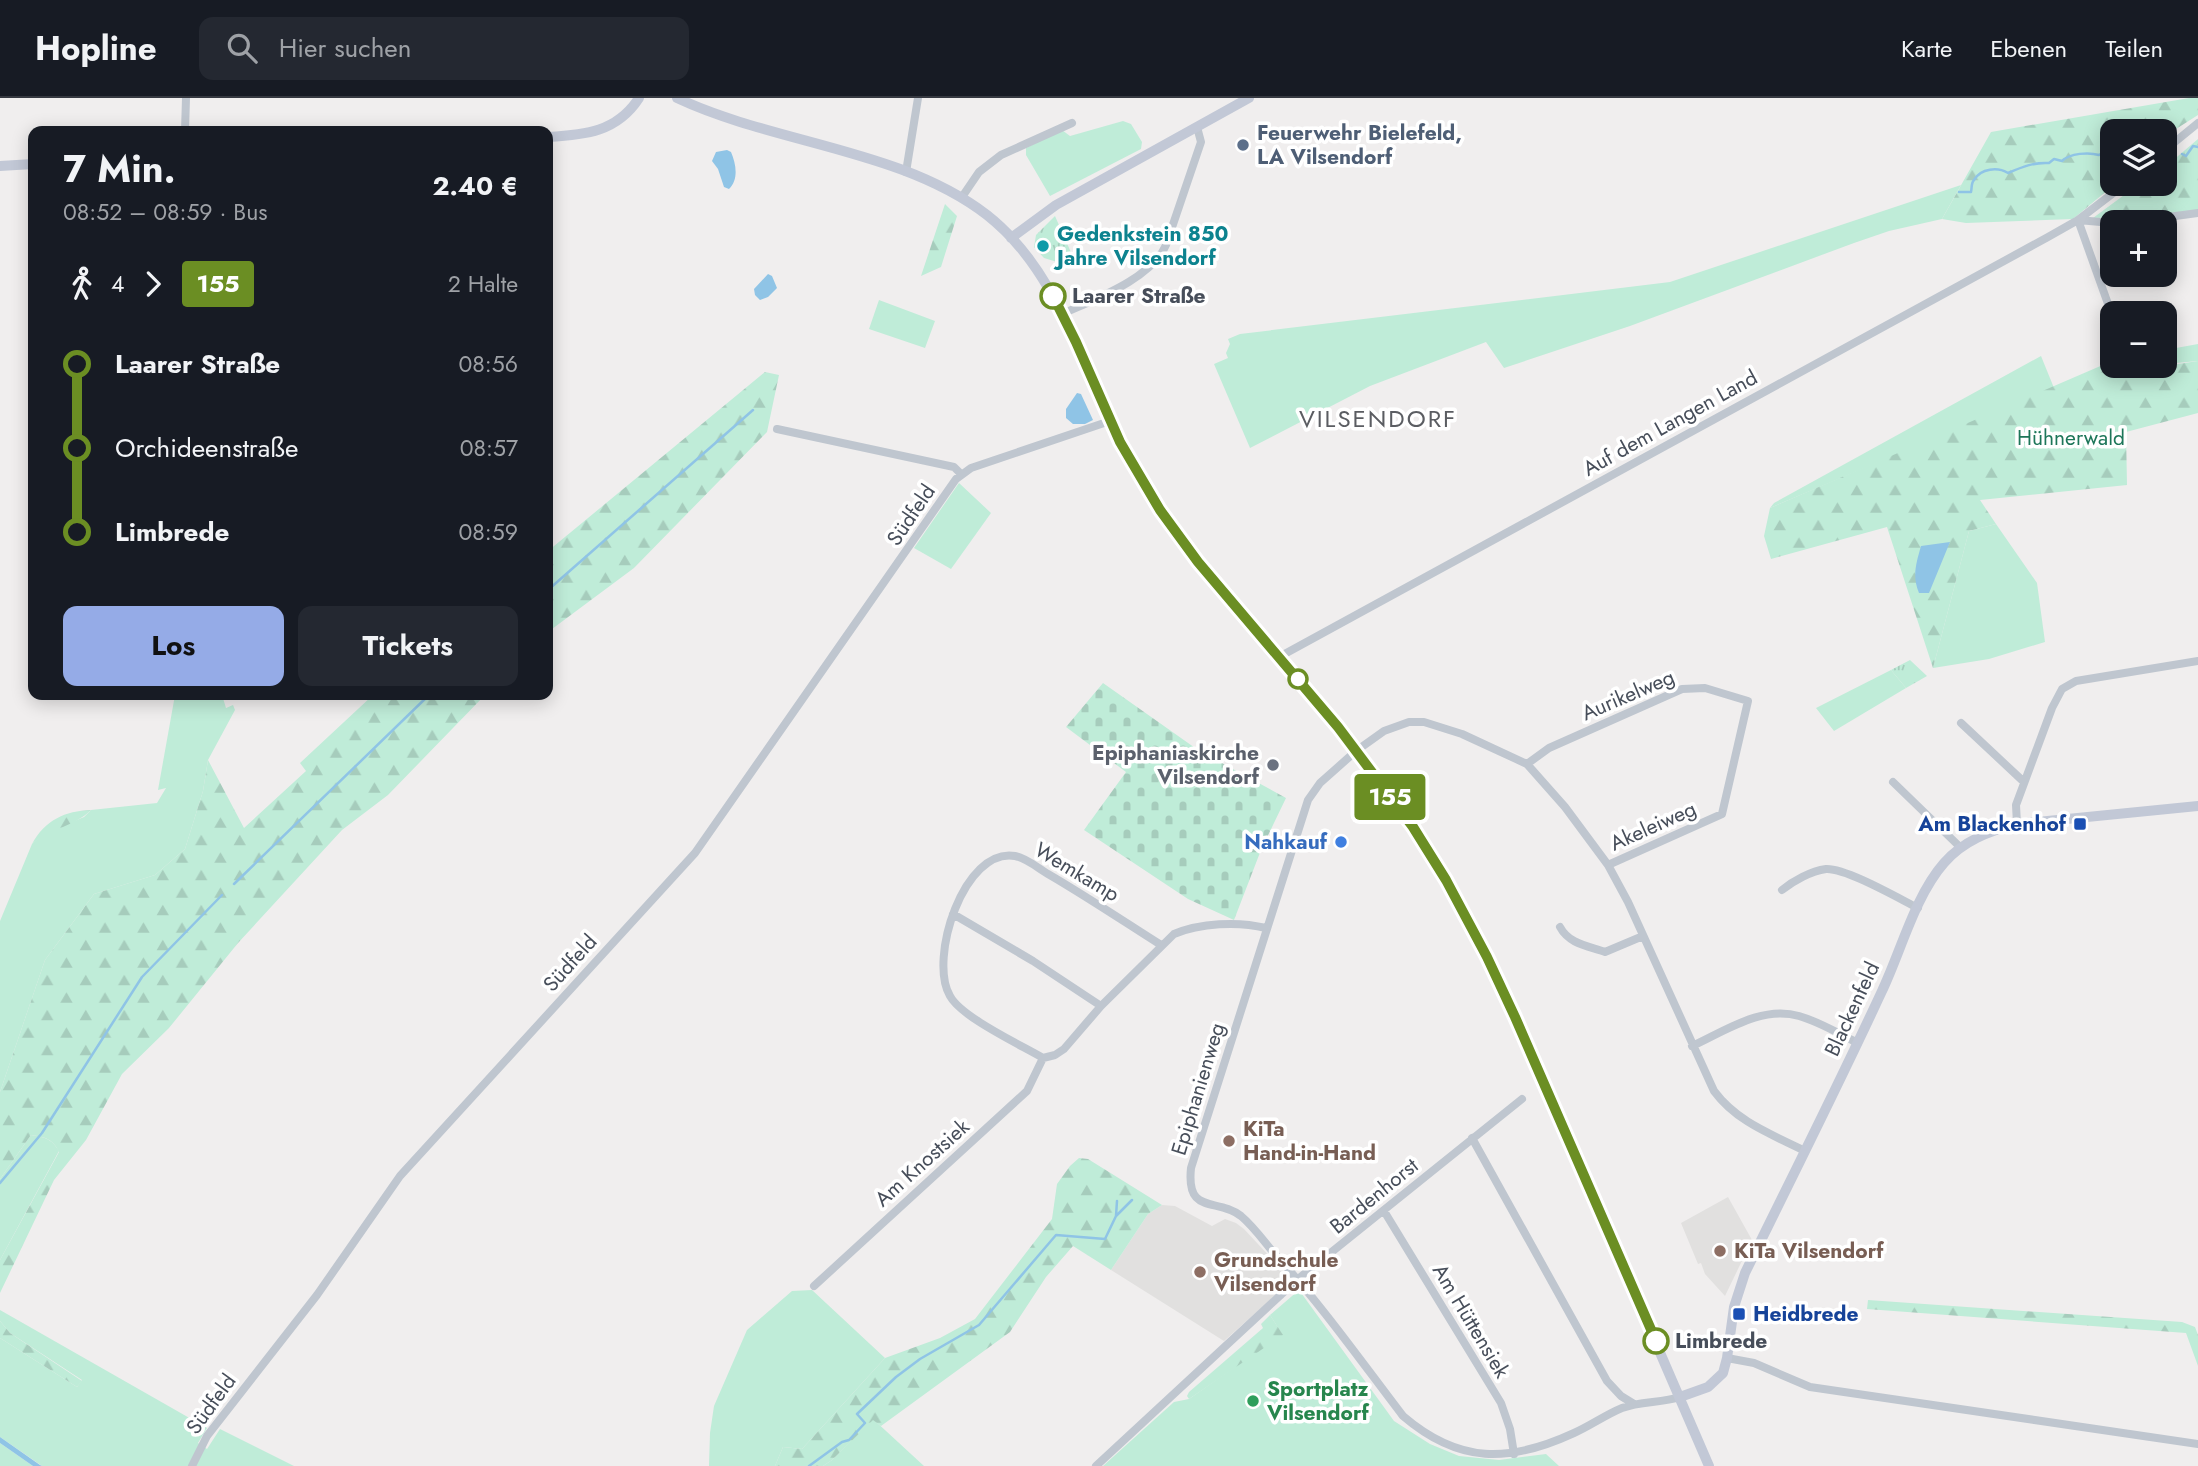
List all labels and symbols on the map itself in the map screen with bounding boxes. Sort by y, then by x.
place label: Feuerwehr Bielefeld, LA Vilsendorf [1257,118,1462,172]
marker: Feuerwehr Bielefeld, LA Vilsendorf [1235,137,1251,153]
place label: Gedenkstein 850 Jahre Vilsendorf [1053,219,1228,273]
marker: Gedenkstein 850 Jahre Vilsendorf [1035,238,1051,254]
place label: Laarer Straße [1072,281,1205,311]
marker: Laarer Straße [1040,283,1066,309]
street label: Auf dem Langen Land [1577,362,1763,484]
district label: VILSENDORF [1299,401,1457,436]
park label: Hühnerwald [2017,423,2125,453]
street label: Südfeld [880,478,942,552]
street label: Aurikelweg [1577,662,1679,728]
unlabelled marker [1288,669,1308,689]
place label: Epiphaniaskirche Vilsendorf [1092,738,1260,792]
marker: Epiphaniaskirche Vilsendorf [1265,757,1281,773]
line badge: 155 [1350,774,1430,820]
street label: Akeleiweg [1605,794,1701,858]
place label: Am Blackenhof [1917,809,2067,839]
marker: Am Blackenhof [2072,816,2088,832]
place label: Nahkauf [1244,827,1328,857]
marker: Nahkauf [1333,834,1349,850]
street label: Wemkamp [1029,835,1125,909]
street label: Südfeld [536,928,604,998]
street label: Blackenfeld [1817,957,1887,1061]
street label: Epiphanienweg [1164,1019,1232,1159]
street label: Am Knostsiek [868,1112,977,1214]
place label: KiTa Hand-in-Hand [1243,1114,1376,1168]
marker: KiTa Hand-in-Hand [1221,1133,1237,1149]
street label: Bardenhorst [1323,1151,1425,1241]
place label: KiTa Vilsendorf [1734,1236,1884,1266]
marker: KiTa Vilsendorf [1712,1243,1728,1259]
place label: Grundschule Vilsendorf [1213,1245,1339,1299]
street label: Am Hüttensiek [1425,1258,1517,1384]
marker: Grundschule Vilsendorf [1192,1264,1208,1280]
place label: Heidbrede [1753,1299,1859,1329]
marker: Heidbrede [1731,1306,1747,1322]
place label: Limbrede [1675,1326,1767,1356]
marker: Limbrede [1643,1328,1669,1354]
street label: Südfeld [179,1368,243,1440]
place label: Sportplatz Vilsendorf [1266,1374,1370,1428]
marker: Sportplatz Vilsendorf [1245,1393,1261,1409]

